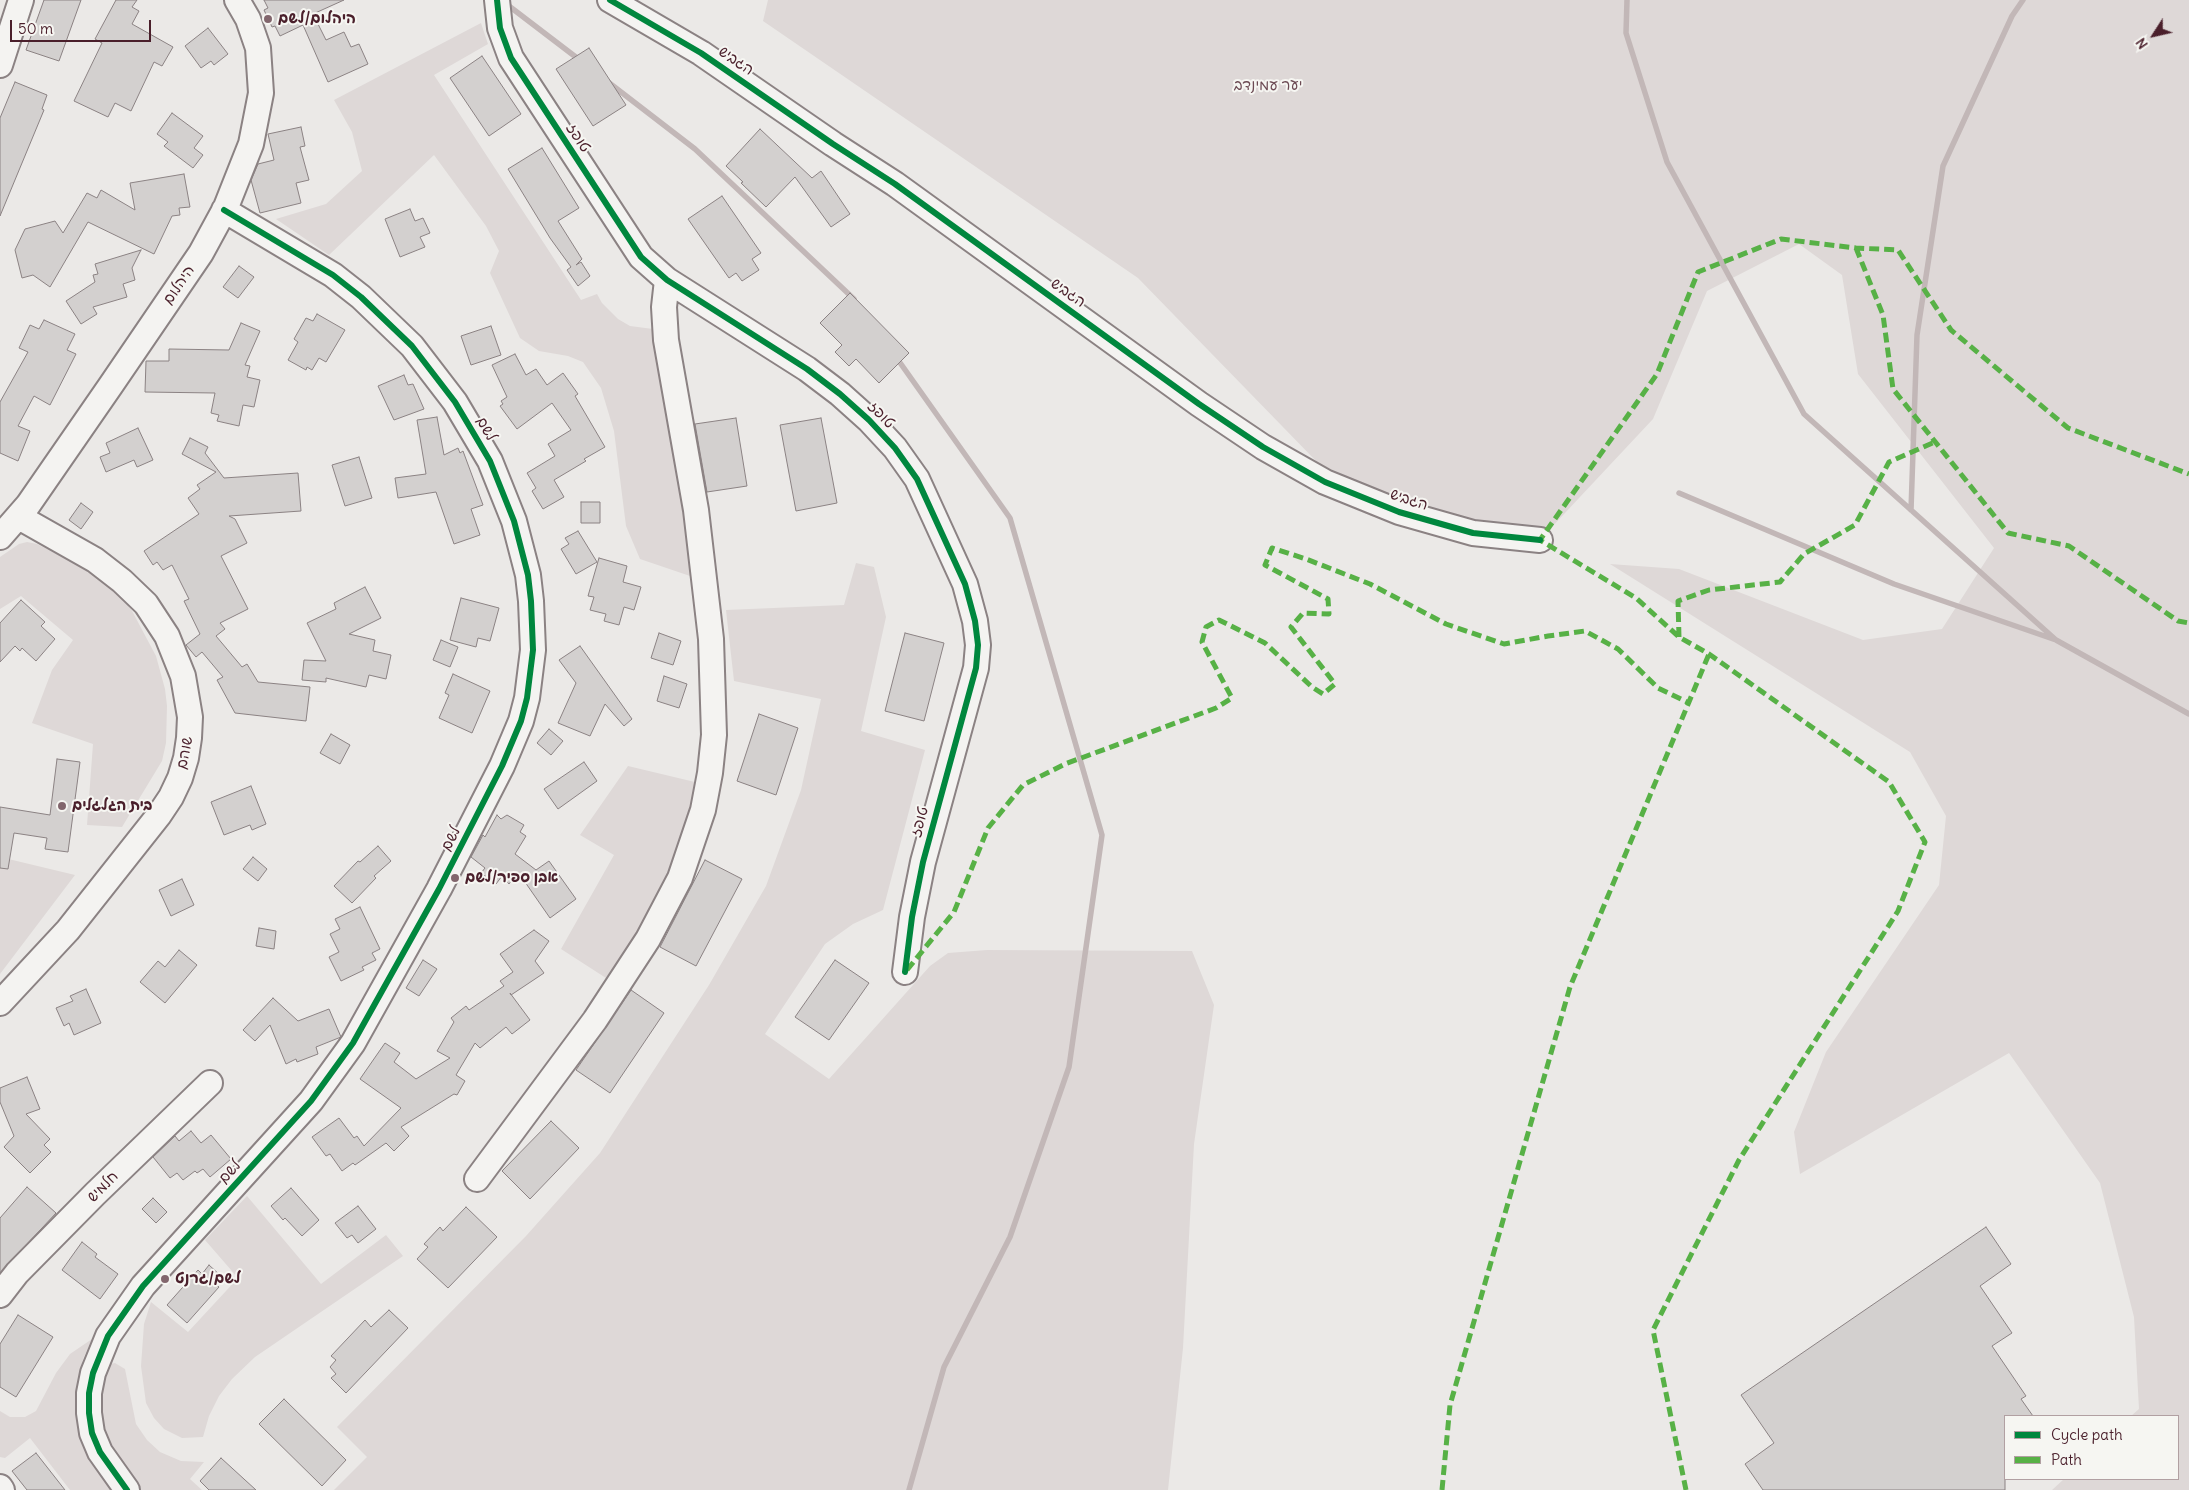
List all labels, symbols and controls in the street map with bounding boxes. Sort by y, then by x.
scale bar [12,10,154,42]
place label: היהלום/לשם [278,10,356,28]
north arrow [2129,10,2179,60]
marker: היהלום/לשם [262,13,274,25]
text: 50 m [18,19,53,38]
text: N [2132,34,2152,53]
street label: הגביש [715,43,757,79]
park label: יער עמינדב [1234,77,1302,95]
street label: טופז [562,120,594,156]
street label: היהלום [159,262,199,308]
street label: הגביש [1047,275,1089,311]
street label: טופז [864,398,898,432]
street label: לשם [472,414,500,444]
street label: הגביש [1388,485,1430,515]
street label: שוהם [173,735,197,771]
place label: בית הגלגלים [72,797,152,815]
marker: בית הגלגלים [56,800,68,812]
street label: טופז [907,805,933,839]
street label: לשם [437,824,465,854]
place label: אבן ספיר/לשם [465,869,558,887]
marker: אבן ספיר/לשם [449,872,461,884]
street label: לשם [215,1157,245,1187]
street label: חלמיש [84,1168,122,1206]
place label: לשם/גרנט [175,1270,241,1288]
marker: לשם/גרנט [159,1273,171,1285]
legend [2004,1415,2179,1480]
text: Cycle path [2051,1425,2123,1444]
text: Path [2051,1450,2082,1469]

